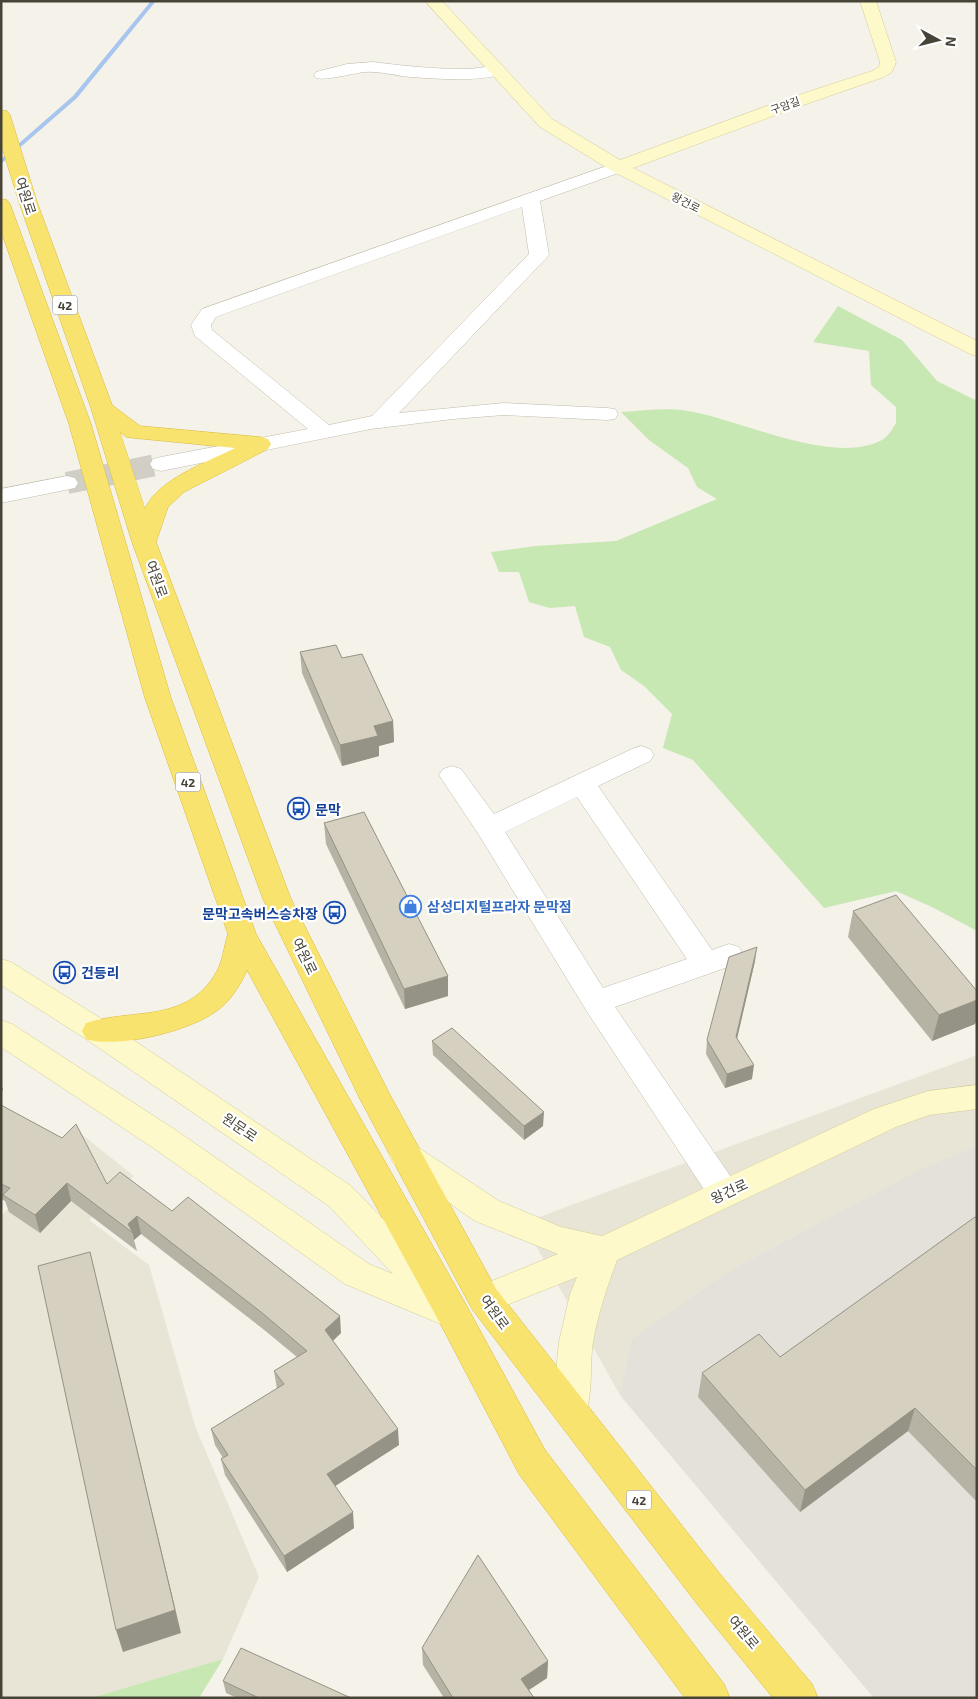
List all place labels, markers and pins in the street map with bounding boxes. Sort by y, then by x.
bus stop icon: 문막 [287,797,311,821]
place label: 문막 [315,801,341,818]
shop icon: 삼성디지털프라자 문막점 [399,894,423,918]
place label: 삼성디지털프라자 문막점 [427,898,572,915]
bus stop icon: 문막고속버스승차장 [322,901,346,925]
place label: 문막고속버스승차장 [202,905,318,922]
bus stop icon: 건등리 [53,960,77,984]
place label: 건등리 [81,964,120,981]

